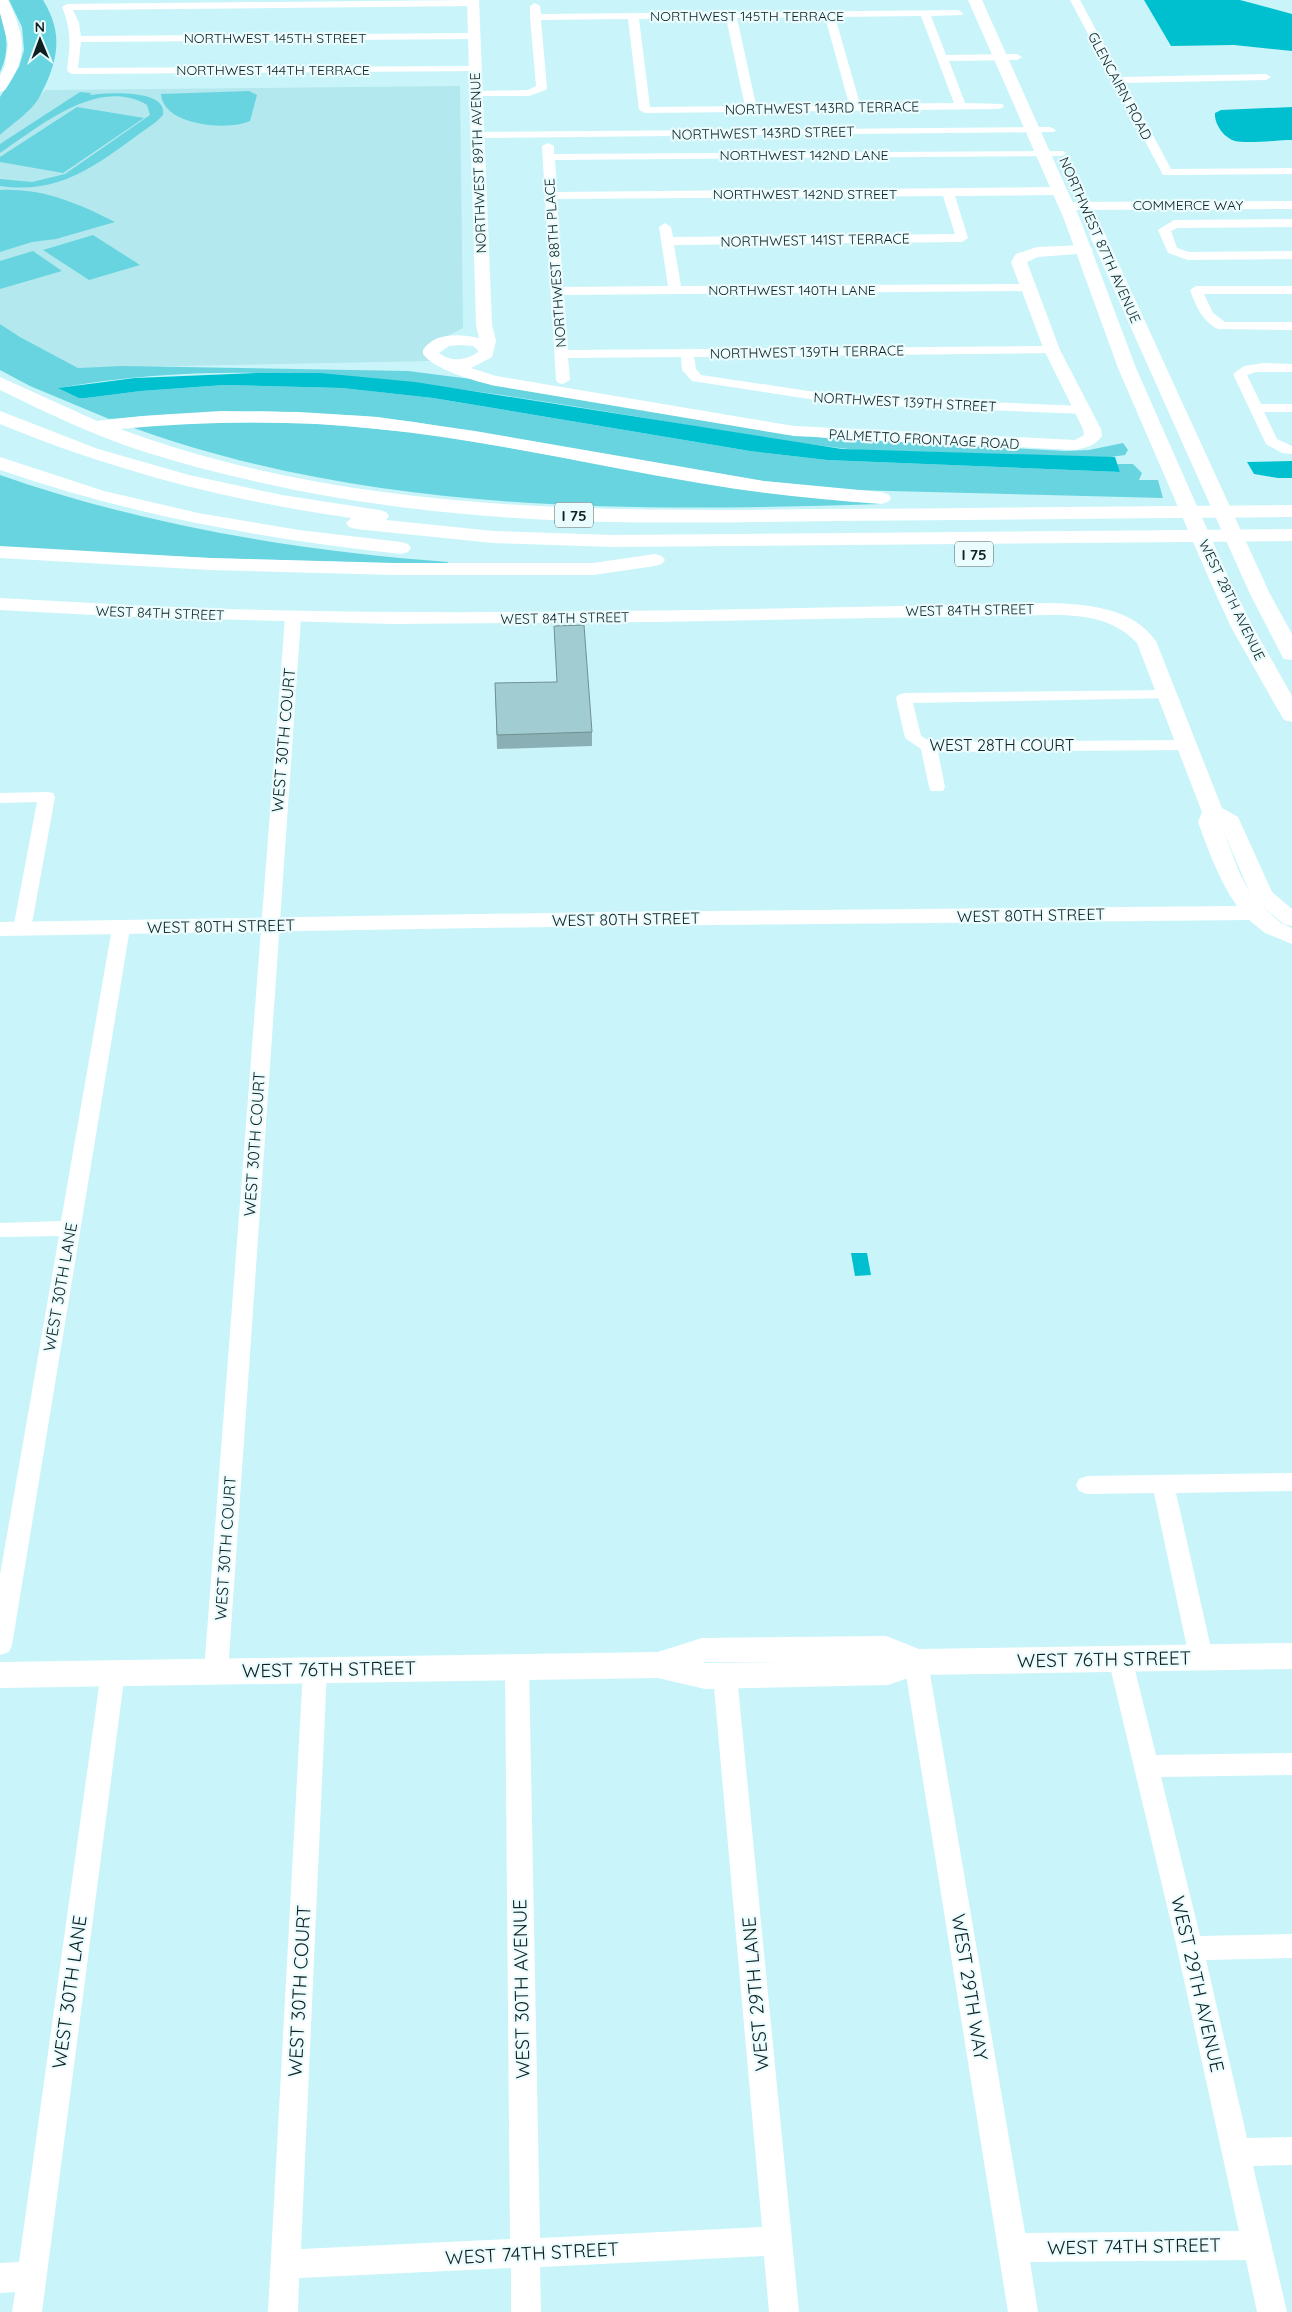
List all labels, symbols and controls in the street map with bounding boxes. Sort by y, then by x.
street label: NORTHWEST 145TH TERRACE [650,7,844,25]
north arrow [15,15,65,65]
text: N [34,18,45,36]
street label: NORTHWEST 145TH STREET [184,29,366,47]
street label: GLENCAIRN ROAD [1084,29,1156,143]
street label: NORTHWEST 144TH TERRACE [176,61,370,79]
street label: NORTHWEST 89TH AVENUE [466,72,490,254]
street label: NORTHWEST 143RD TERRACE [725,97,919,119]
street label: NORTHWEST 143RD STREET [671,122,855,144]
street label: NORTHWEST 142ND LANE [719,146,889,164]
street label: NORTHWEST 87TH AVENUE [1055,154,1145,326]
street label: NORTHWEST 88TH PLACE [540,178,570,348]
street label: NORTHWEST 142ND STREET [713,185,897,203]
street label: COMMERCE WAY [1133,196,1243,214]
street label: NORTHWEST 141ST TERRACE [720,229,910,251]
street label: NORTHWEST 140TH LANE [708,281,876,299]
street label: NORTHWEST 139TH TERRACE [710,341,904,363]
street label: NORTHWEST 139TH STREET [813,388,997,416]
street label: PALMETTO FRONTAGE ROAD [828,425,1020,453]
road number: I 75 [555,502,593,528]
street label: WEST 28TH AVENUE [1195,537,1269,664]
road number: I 75 [955,542,993,566]
street label: WEST 84TH STREET [905,600,1035,620]
street label: WEST 84TH STREET [95,602,225,624]
street label: WEST 84TH STREET [500,608,630,628]
street label: WEST 30TH COURT [267,667,299,813]
street label: WEST 28TH COURT [930,735,1075,755]
street label: WEST 80TH STREET [957,904,1106,926]
street label: WEST 80TH STREET [552,908,701,930]
street label: WEST 80TH STREET [147,915,296,937]
street label: WEST 30TH COURT [239,1071,269,1217]
street label: WEST 30TH LANE [39,1221,81,1353]
street label: WEST 30TH COURT [210,1475,240,1621]
street label: WEST 76TH STREET [1017,1645,1191,1673]
street label: WEST 76TH STREET [242,1655,416,1683]
street label: WEST 29TH AVENUE [1166,1894,1230,2074]
street label: WEST 30TH AVENUE [507,1899,535,2079]
street label: WEST 30TH COURT [283,1904,315,2078]
street label: WEST 29TH WAY [947,1912,993,2062]
street label: WEST 30TH LANE [46,1914,92,2070]
street label: WEST 29TH LANE [736,1916,774,2072]
street label: WEST 74TH STREET [1047,2232,1221,2260]
street label: WEST 74TH STREET [445,2236,619,2270]

